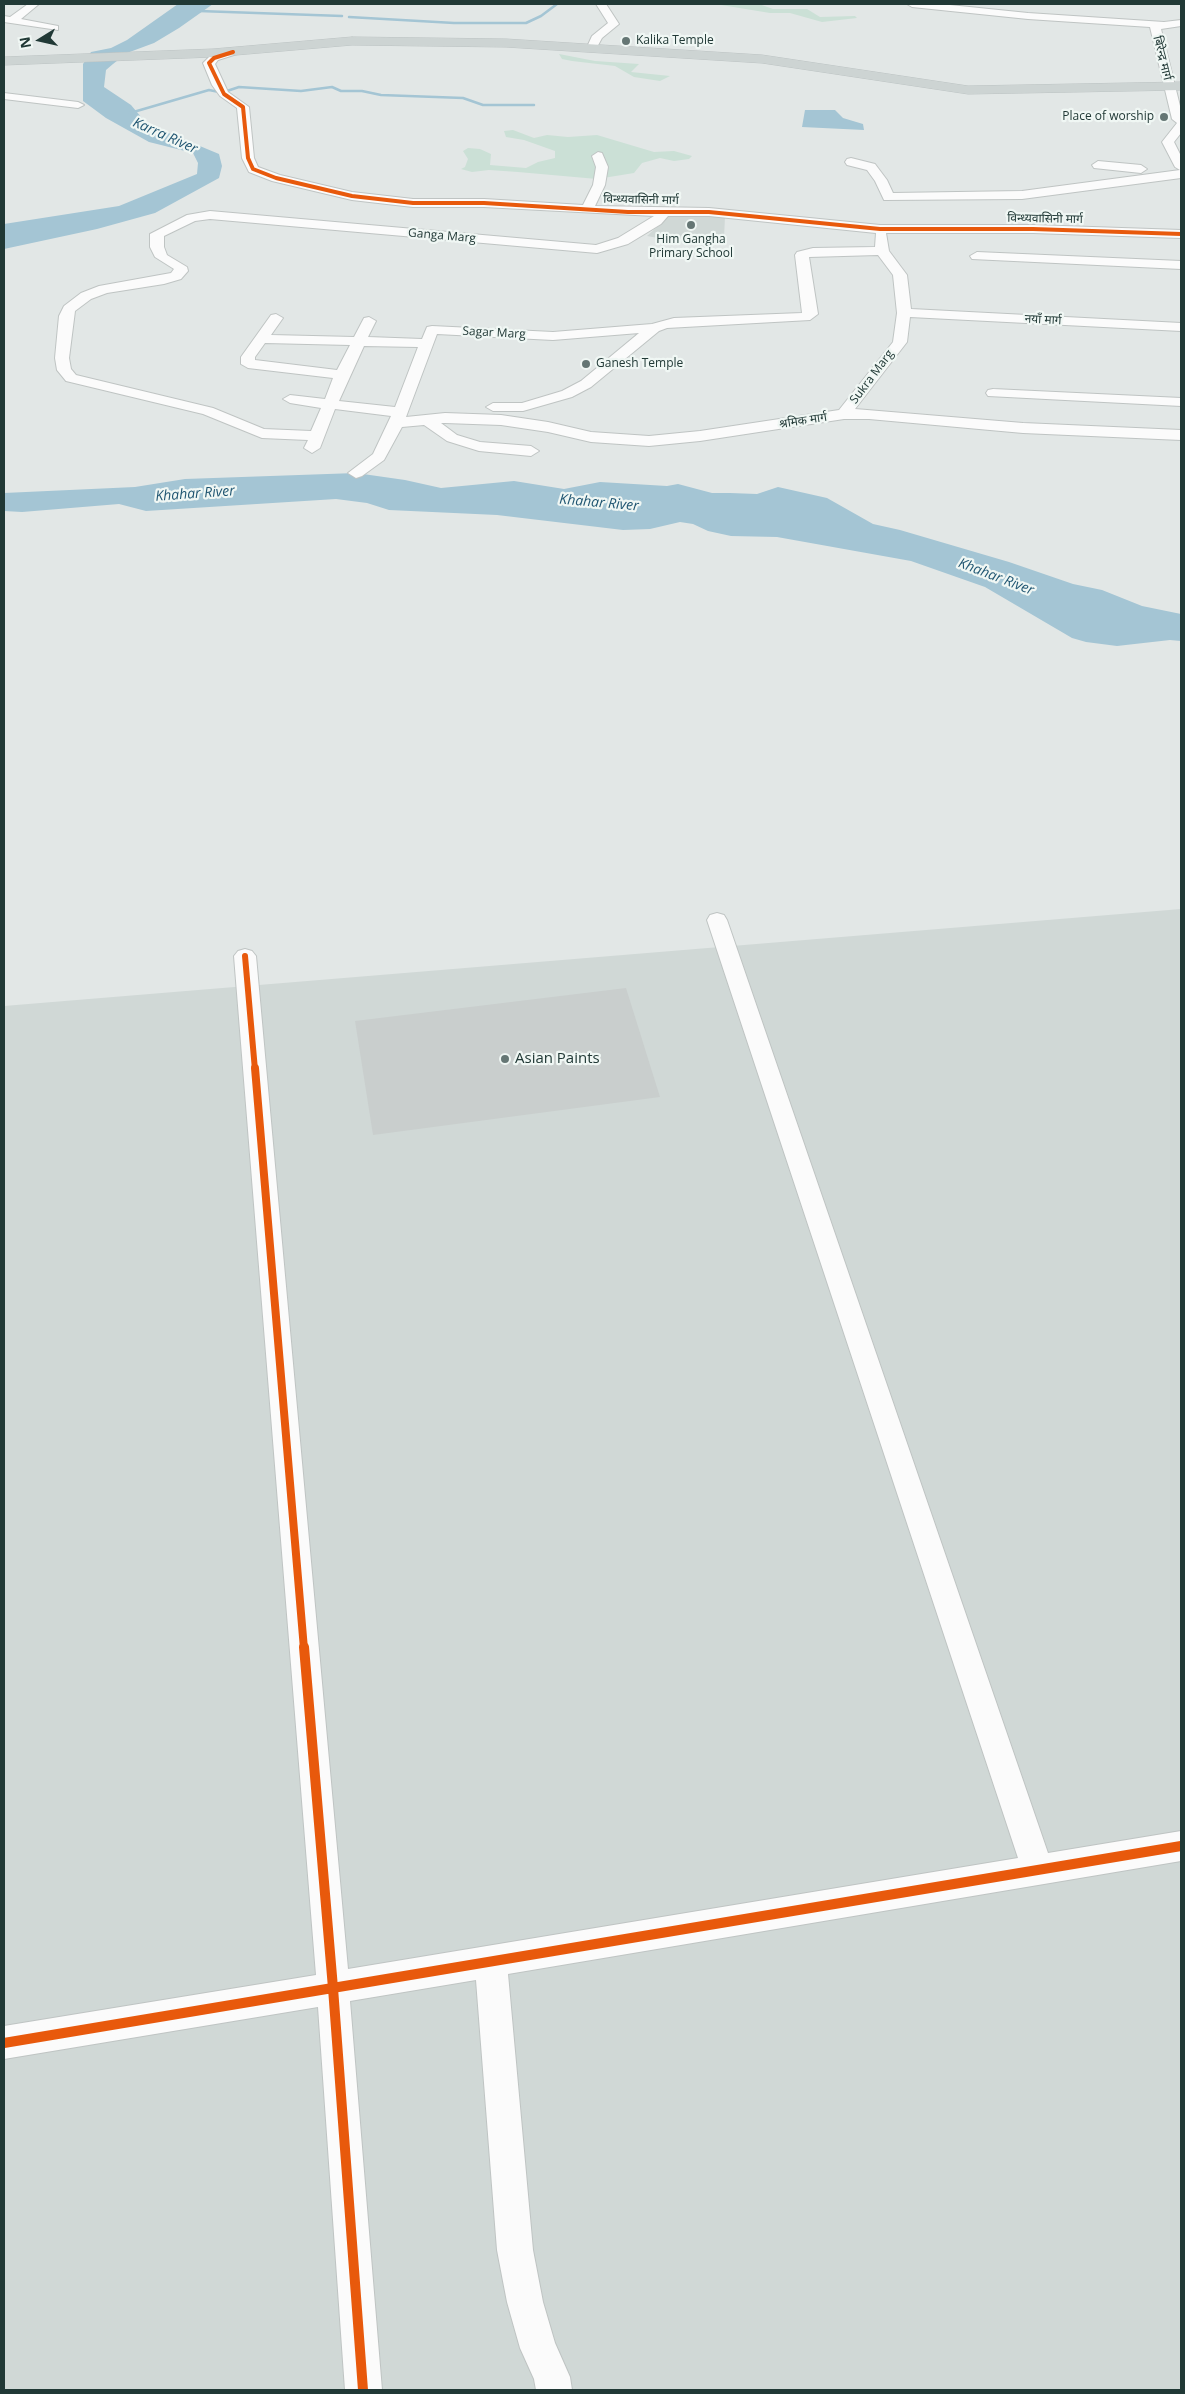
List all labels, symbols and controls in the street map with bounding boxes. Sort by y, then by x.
north arrow [15,15,65,65]
place label: Kalika Temple [636,34,714,48]
street label: बिरेन्द्र मार्ग [1150,34,1174,82]
text: N [14,35,35,50]
marker: Kalika Temple [620,35,632,47]
place label: Place of worship [1062,110,1154,124]
marker: Place of worship [1158,111,1170,123]
water label: Karra River [130,114,200,158]
street label: विन्ध्यवासिनी मार्ग [603,192,679,208]
street label: विन्ध्यवासिनी मार्ग [1007,211,1083,227]
marker: Him Gangha Primary School [685,219,697,231]
street label: Ganga Marg [408,226,476,246]
place label: Him Gangha Primary School [649,233,733,261]
street label: नयाँ मार्ग [1024,312,1062,328]
street label: Sagar Marg [462,324,526,342]
street label: Sukra Marg [847,347,897,407]
place label: Ganesh Temple [596,357,683,371]
marker: Ganesh Temple [580,358,592,370]
street label: श्रमिक मार्ग [778,410,828,432]
water label: Khahar River [155,483,235,505]
water label: Khahar River [559,491,639,515]
water label: Khahar River [956,555,1036,599]
place label: Asian Paints [515,1050,600,1068]
marker: Asian Paints [499,1053,511,1065]

